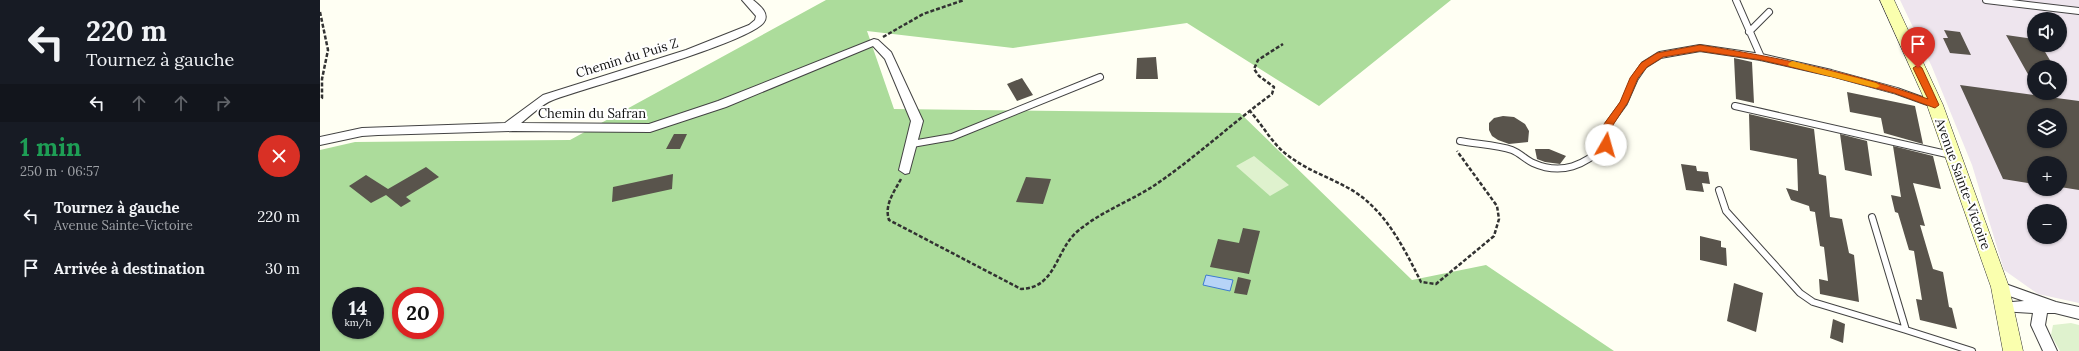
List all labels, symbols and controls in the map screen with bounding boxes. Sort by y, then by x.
map controls [2027,12,2067,244]
button: sound [2027,12,2067,52]
text: 220 m [86,13,167,49]
icon: left [20,16,72,68]
pin [1901,27,1935,68]
icon: arrive [1907,33,1929,55]
street label: Chemin du Puis Z [574,34,680,82]
text: Tournez à gauche [86,48,234,71]
button: search [2027,60,2067,100]
icon: left [86,92,108,114]
icon: ahead [128,92,150,114]
icon: ahead [170,92,192,114]
icon: right [212,92,234,114]
street label: Chemin du Safran [538,105,646,122]
button: layers [2027,108,2067,148]
street label: Avenue Sainte-Victoire [1931,115,1995,252]
position arrow [1585,124,1627,166]
text: 1 min [20,132,81,163]
button: close [258,135,300,177]
button: + [2027,156,2067,196]
text: 250 m · 06:57 [20,163,99,180]
text: Tournez à gauche [54,198,180,217]
button: − [2027,204,2067,244]
icon: left [20,205,42,227]
text: 220 m [257,207,300,226]
text: Avenue Sainte-Victoire [54,217,193,234]
icon: arrive [20,257,42,279]
text: Arrivée à destination [54,259,205,278]
text: 30 m [265,259,300,278]
speed limit sign: 20 [392,287,444,339]
text: 14 [348,295,368,320]
text: km/h [344,316,372,329]

